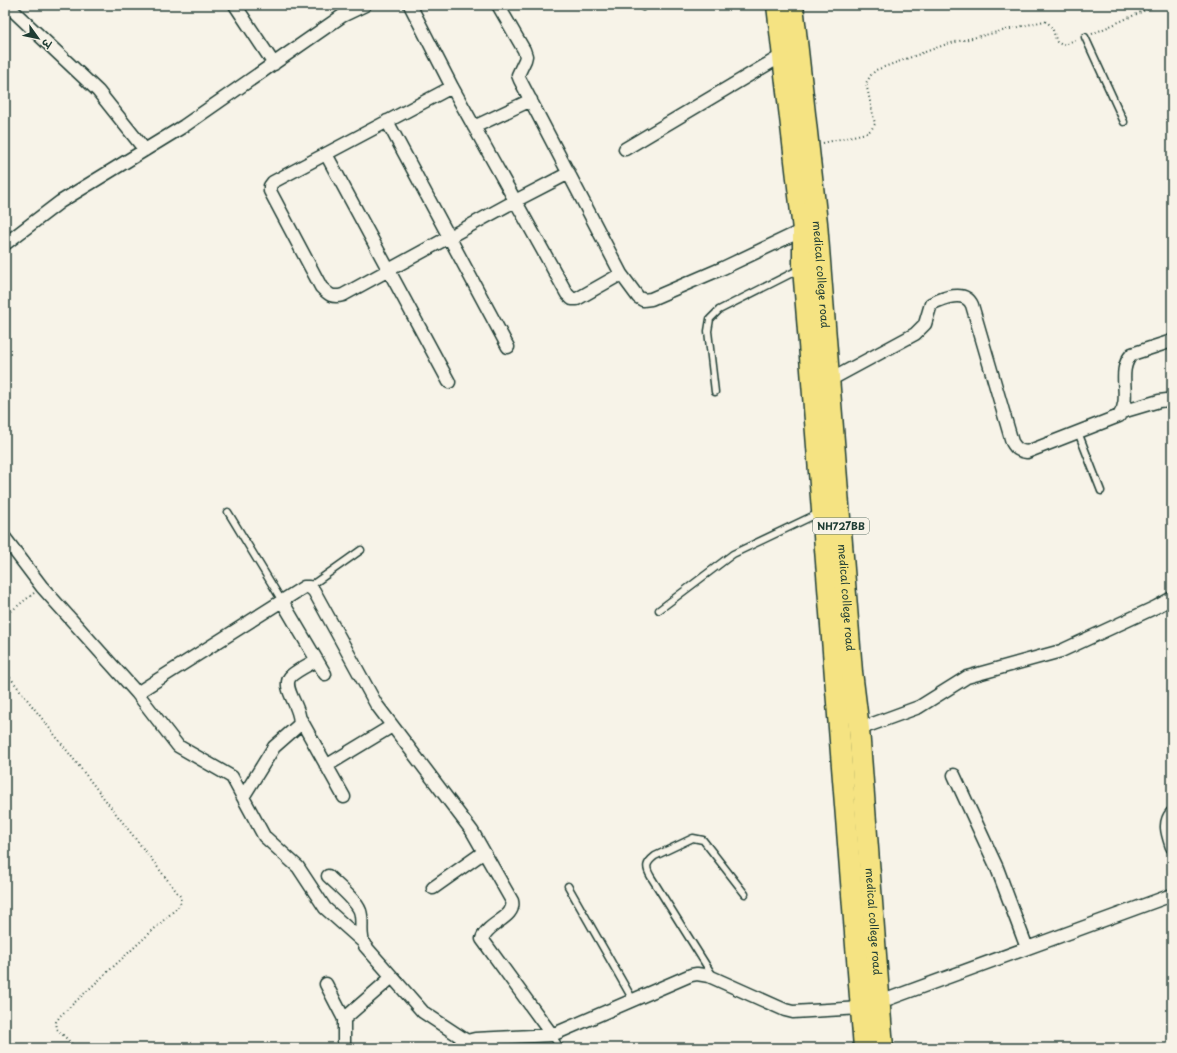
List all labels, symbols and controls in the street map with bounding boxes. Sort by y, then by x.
north arrow [18,18,58,58]
text: उ [37,35,56,53]
street label: medical college road [809,220,834,329]
road number: NH727BB [813,518,869,534]
street label: medical college road [834,543,859,652]
street label: medical college road [861,867,887,976]

